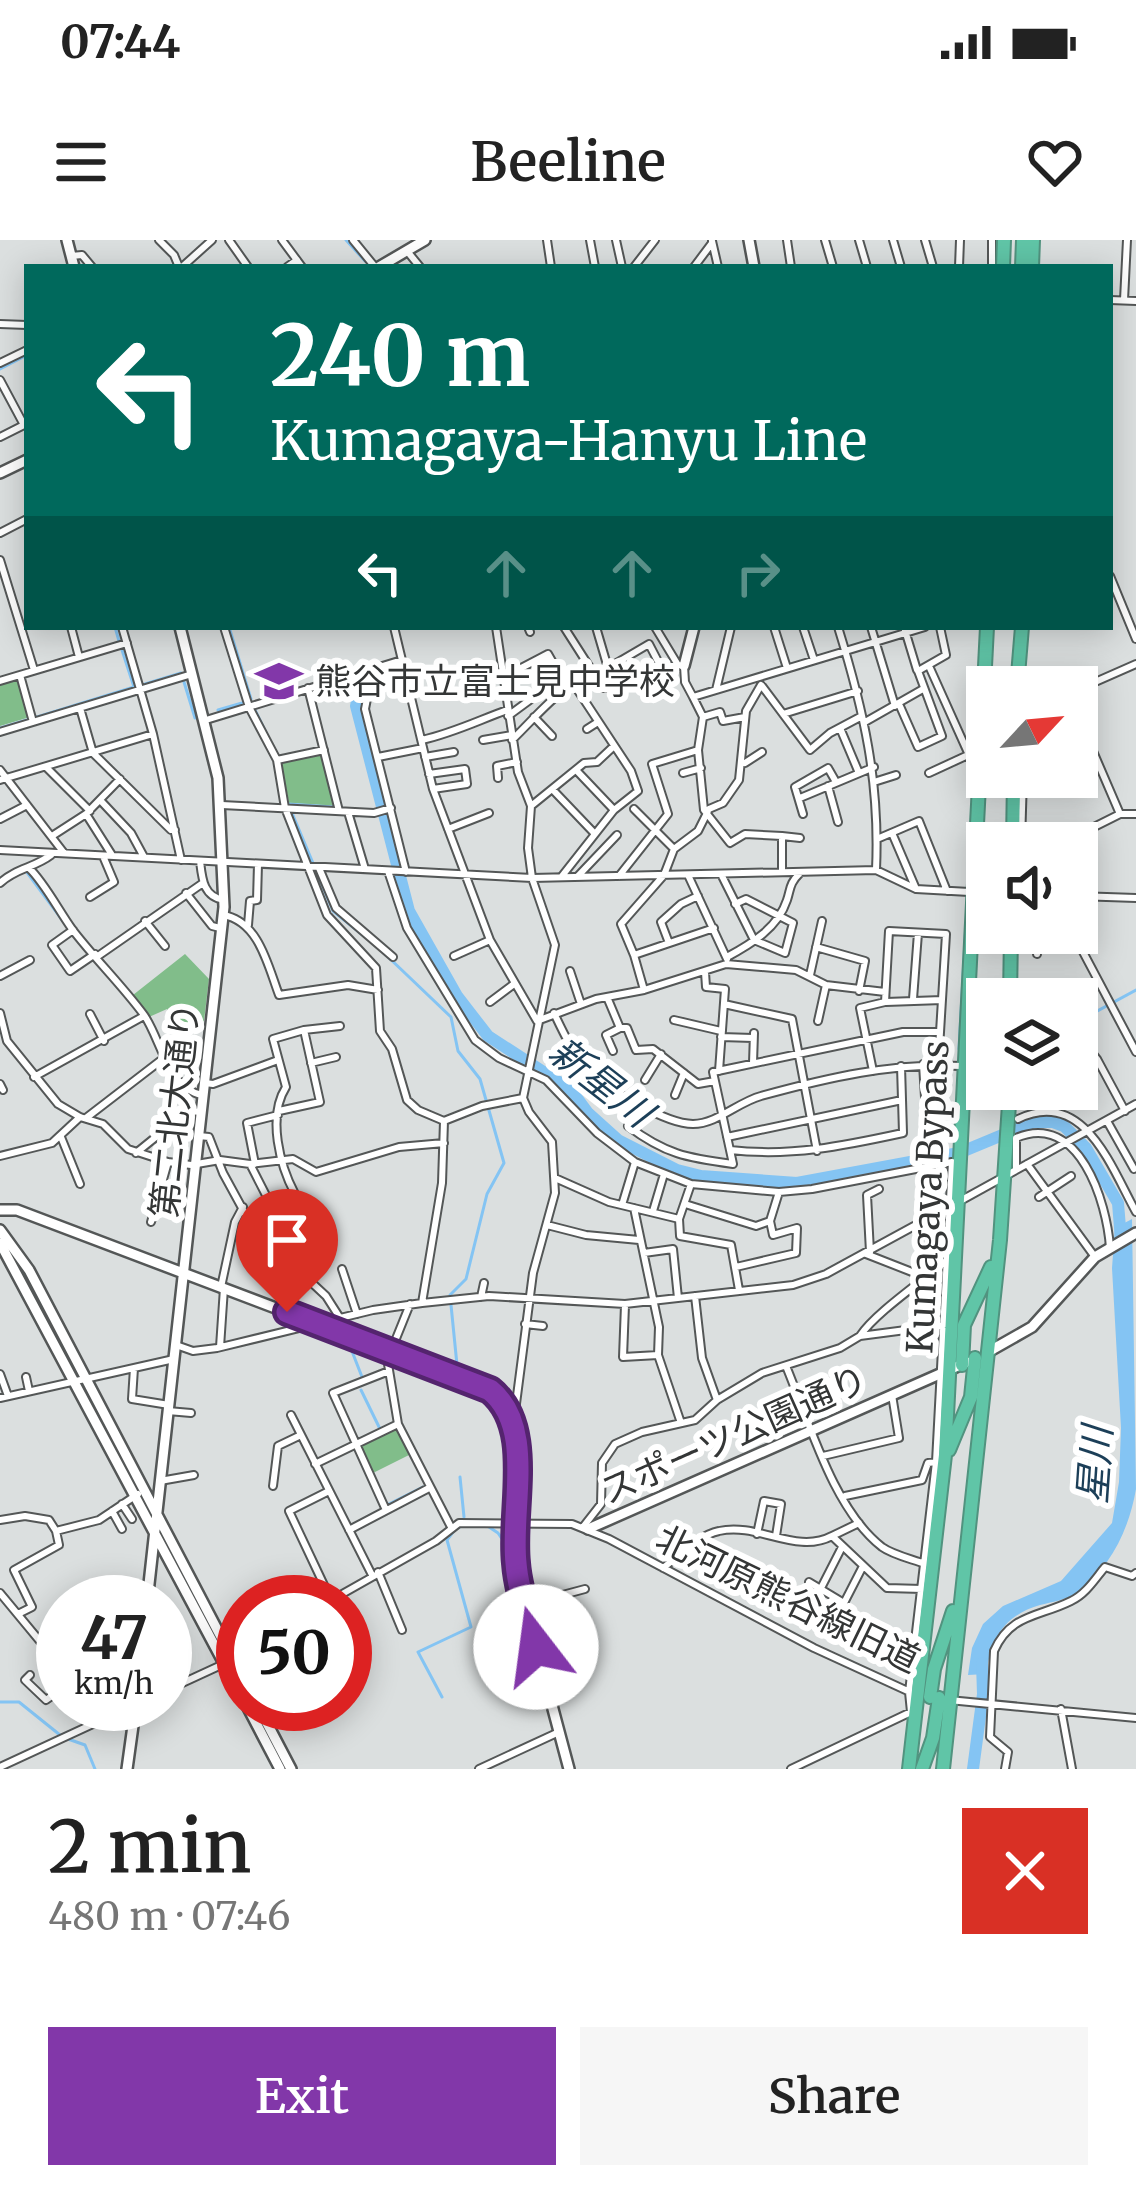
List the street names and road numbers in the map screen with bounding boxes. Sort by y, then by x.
street label: 第二北大通り [141,1000,209,1220]
street label: Kumagaya Bypass [897,1039,959,1355]
street label: スポーツ公園通り [594,1356,874,1514]
street label: 北河原熊谷線旧道 [649,1516,927,1682]

